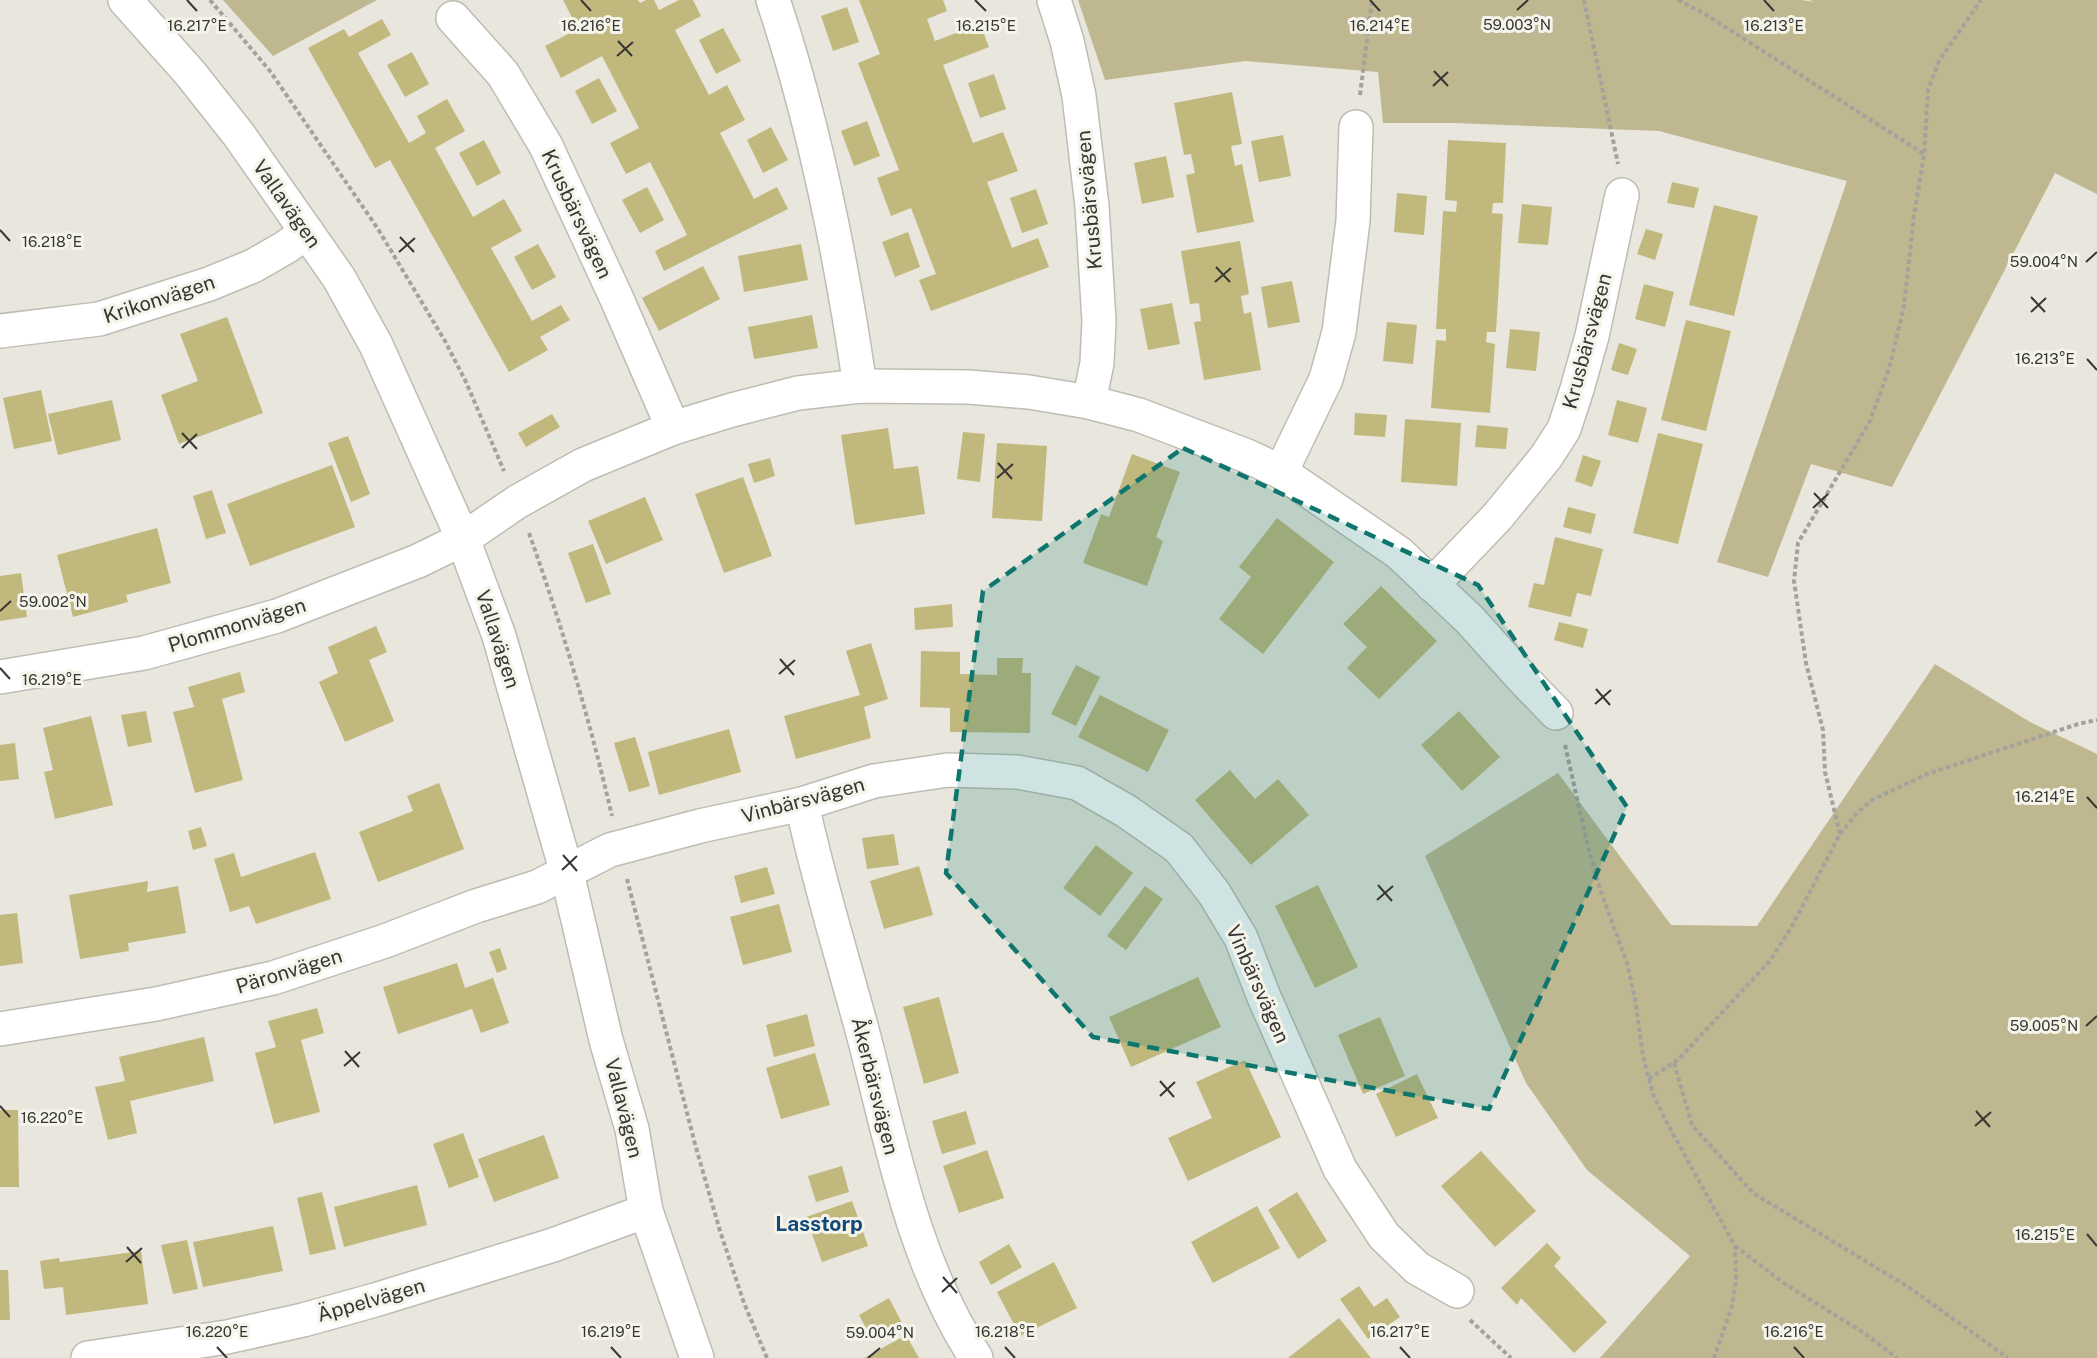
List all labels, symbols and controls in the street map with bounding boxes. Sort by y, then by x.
text: 59.003°N [1483,16,1551,33]
text: 16.217°E [167,17,227,34]
text: 16.216°E [561,17,621,34]
text: 16.215°E [956,17,1016,34]
text: 16.214°E [1350,17,1410,34]
text: 16.213°E [1744,17,1804,34]
street label: Krusbärsvägen [1071,129,1107,271]
street label: Krusbärsvägen [537,146,617,282]
street label: Vallavägen [248,155,326,253]
text: 16.218°E [22,233,82,250]
text: 59.004°N [2010,253,2078,270]
street label: Krikonvägen [100,270,218,328]
street label: Krusbärsvägen [1557,270,1617,412]
text: 16.213°E [2015,350,2075,367]
street label: Vallavägen [471,587,525,691]
text: 59.002°N [19,593,87,610]
street label: Plommonvägen [165,593,309,657]
text: 16.219°E [22,671,82,688]
street label: Vinbärsvägen [739,772,867,828]
text: 16.214°E [2015,788,2075,805]
street label: Vinbärsvägen [1221,921,1295,1047]
street label: Päronvägen [233,943,345,999]
street label: Åkerbärsvägen [846,1014,906,1157]
text: 59.005°N [2010,1017,2078,1034]
street label: Vallavägen [600,1056,648,1160]
text: 16.220°E [21,1109,83,1126]
district label: Lasstorp [775,1211,863,1236]
text: 16.215°E [2015,1226,2075,1243]
street label: Äppelvägen [314,1273,428,1327]
text: 16.220°E [186,1323,248,1340]
text: 16.219°E [581,1323,641,1340]
text: 16.218°E [975,1323,1035,1340]
text: 16.217°E [1370,1323,1430,1340]
text: 16.216°E [1764,1323,1824,1340]
text: 59.004°N [846,1324,914,1341]

